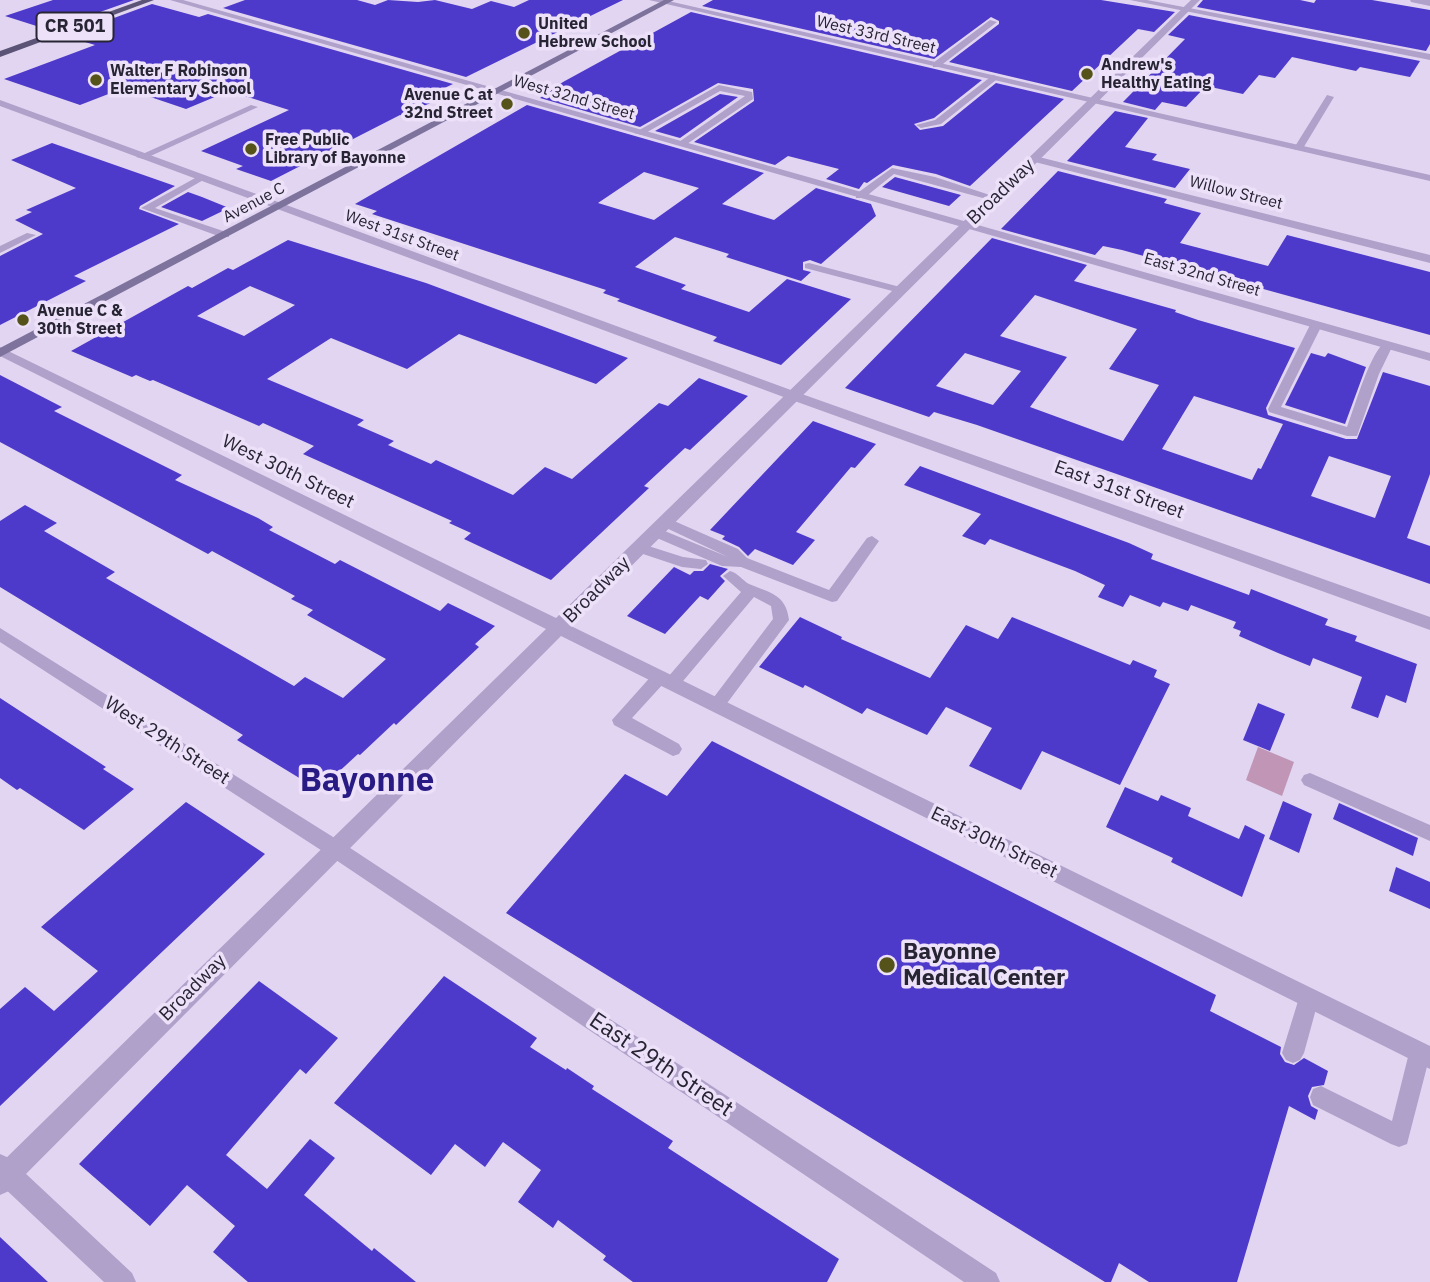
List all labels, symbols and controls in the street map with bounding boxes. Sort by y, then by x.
road number: CR 501 [36,12,114,42]
street label: West 33rd Street [815,12,937,58]
place label: United Hebrew School [538,14,652,52]
marker: United Hebrew School [516,25,532,41]
place label: Andrew's Healthy Eating [1101,55,1211,93]
place label: Walter F Robinson Elementary School [110,61,251,99]
marker: Andrew's Healthy Eating [1079,66,1095,82]
marker: Walter F Robinson Elementary School [88,72,104,88]
street label: West 32nd Street [511,72,637,124]
place label: Avenue C at 32nd Street [404,85,493,123]
marker: Avenue C at 32nd Street [499,96,515,112]
place label: Free Public Library of Bayonne [265,130,406,168]
marker: Free Public Library of Bayonne [243,141,259,157]
street label: Broadway [962,154,1040,230]
street label: Willow Street [1187,172,1285,214]
street label: Avenue C [220,179,288,227]
street label: West 31st Street [342,206,462,266]
street label: East 32nd Street [1142,249,1262,301]
place label: Avenue C & 30th Street [37,301,123,339]
marker: Avenue C & 30th Street [15,312,31,328]
street label: West 30th Street [218,430,358,514]
street label: East 31st Street [1051,456,1187,524]
street label: Broadway [559,552,635,628]
street label: West 29th Street [100,692,234,790]
district label: Bayonne [300,761,434,801]
street label: East 30th Street [927,802,1061,884]
place label: Bayonne Medical Center [903,938,1065,992]
street label: Broadway [155,950,231,1026]
marker: Bayonne Medical Center [877,955,897,975]
street label: East 29th Street [584,1007,738,1123]

